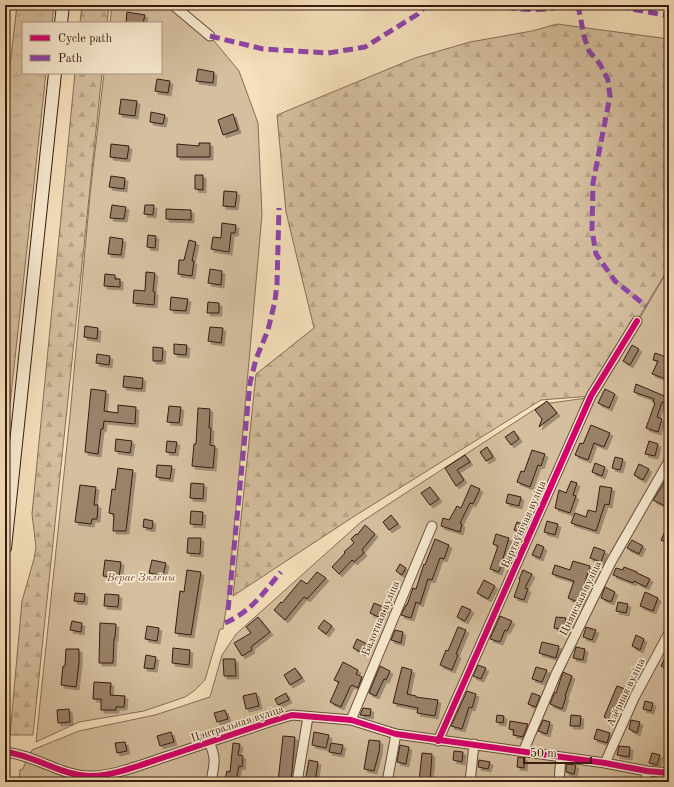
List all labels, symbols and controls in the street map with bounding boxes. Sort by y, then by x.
legend [22,22,162,74]
text: Cycle path [58,33,113,45]
text: Path [58,53,83,65]
street label: Вартаўнічая вуліца [500,479,549,570]
street label: Цнянская вуліца [559,559,604,638]
park label: Верас Зялёны [106,572,176,584]
street label: Балотная вуліца [361,579,402,658]
street label: Азёрная вуліца [605,656,648,729]
street label: Цэнтральная вуліца [190,704,286,745]
scale bar [524,739,591,765]
text: 50 m [530,747,557,760]

